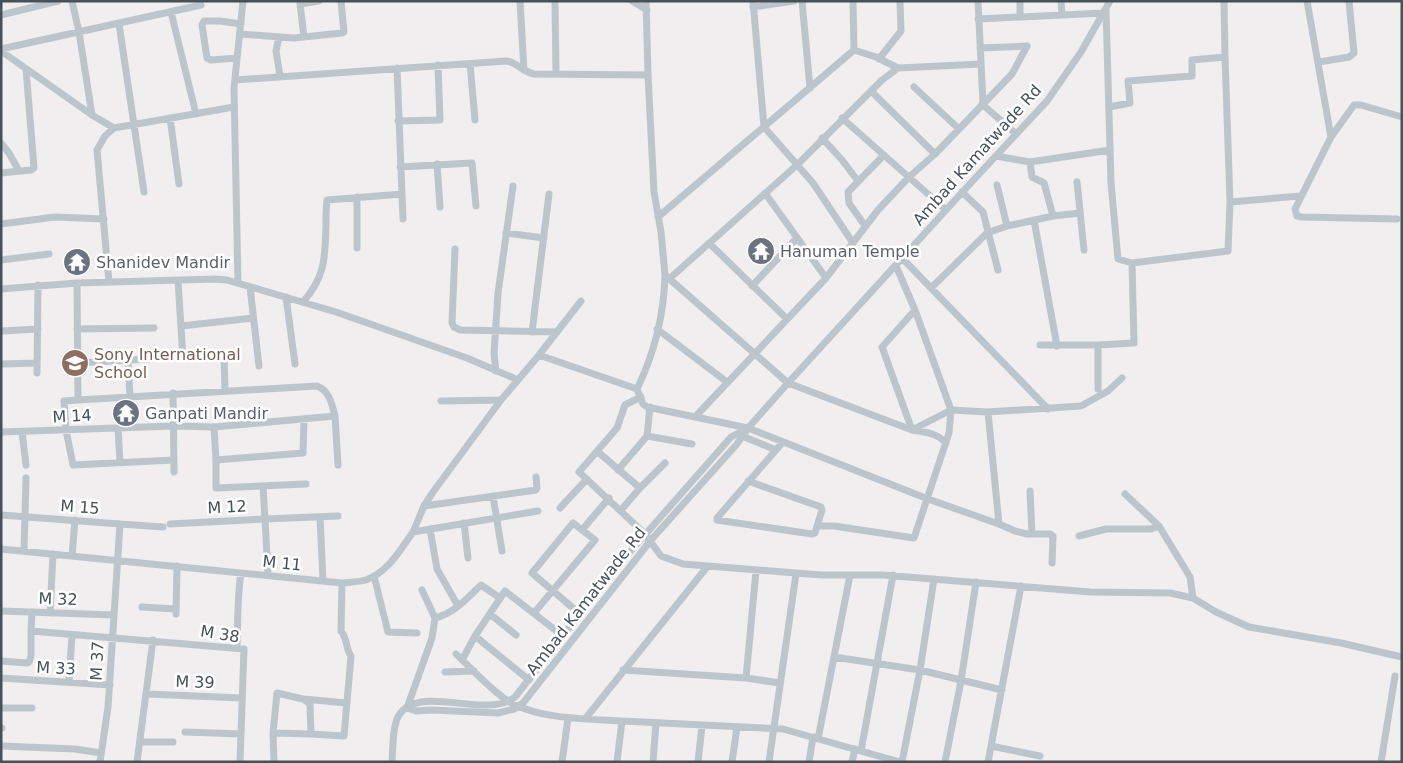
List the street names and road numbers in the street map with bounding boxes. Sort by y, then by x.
street label: Ambad Kamatwade Rd [909,81,1045,229]
street label: M 14 [52,405,92,427]
street label: M 15 [60,496,100,518]
street label: M 12 [207,496,247,518]
street label: Ambad Kamatwade Rd [522,523,650,679]
street label: M 11 [261,552,303,574]
street label: M 32 [38,589,78,609]
street label: M 38 [199,622,241,646]
street label: M 37 [86,641,108,681]
street label: M 33 [36,657,76,679]
street label: M 39 [175,672,215,692]

